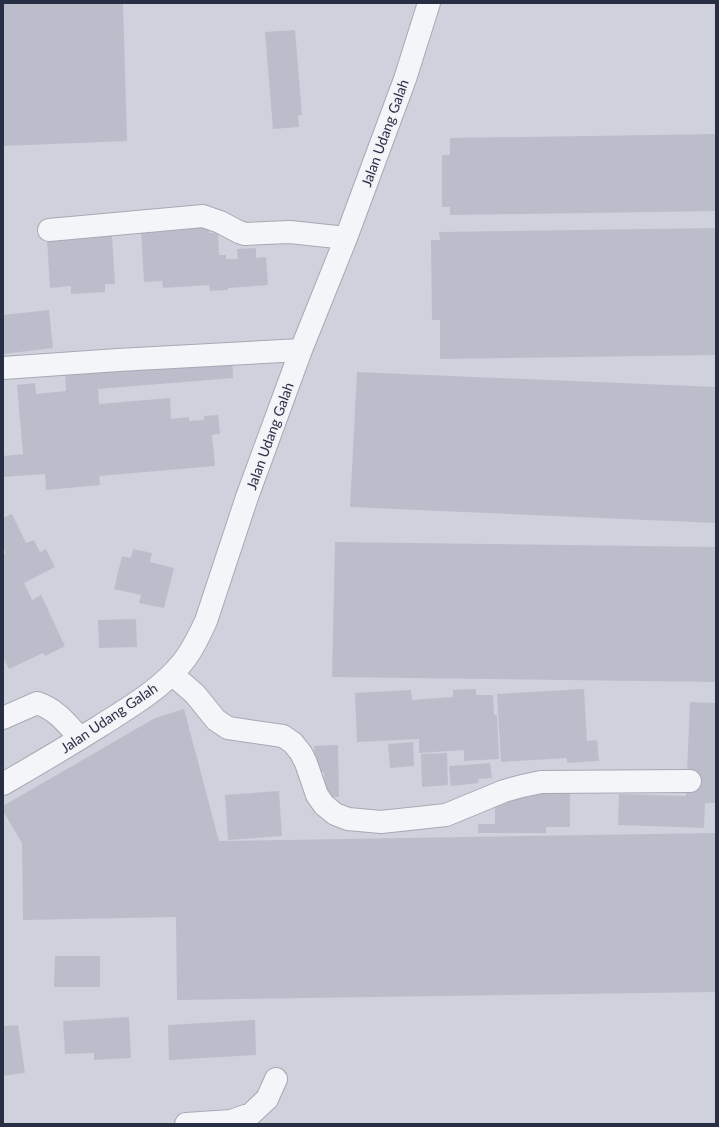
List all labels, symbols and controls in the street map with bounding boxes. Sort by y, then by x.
street label: Jalan Udang Galah [357,77,412,189]
street label: Jalan Udang Galah [242,380,297,492]
street label: Jalan Udang Galah [57,679,160,756]

